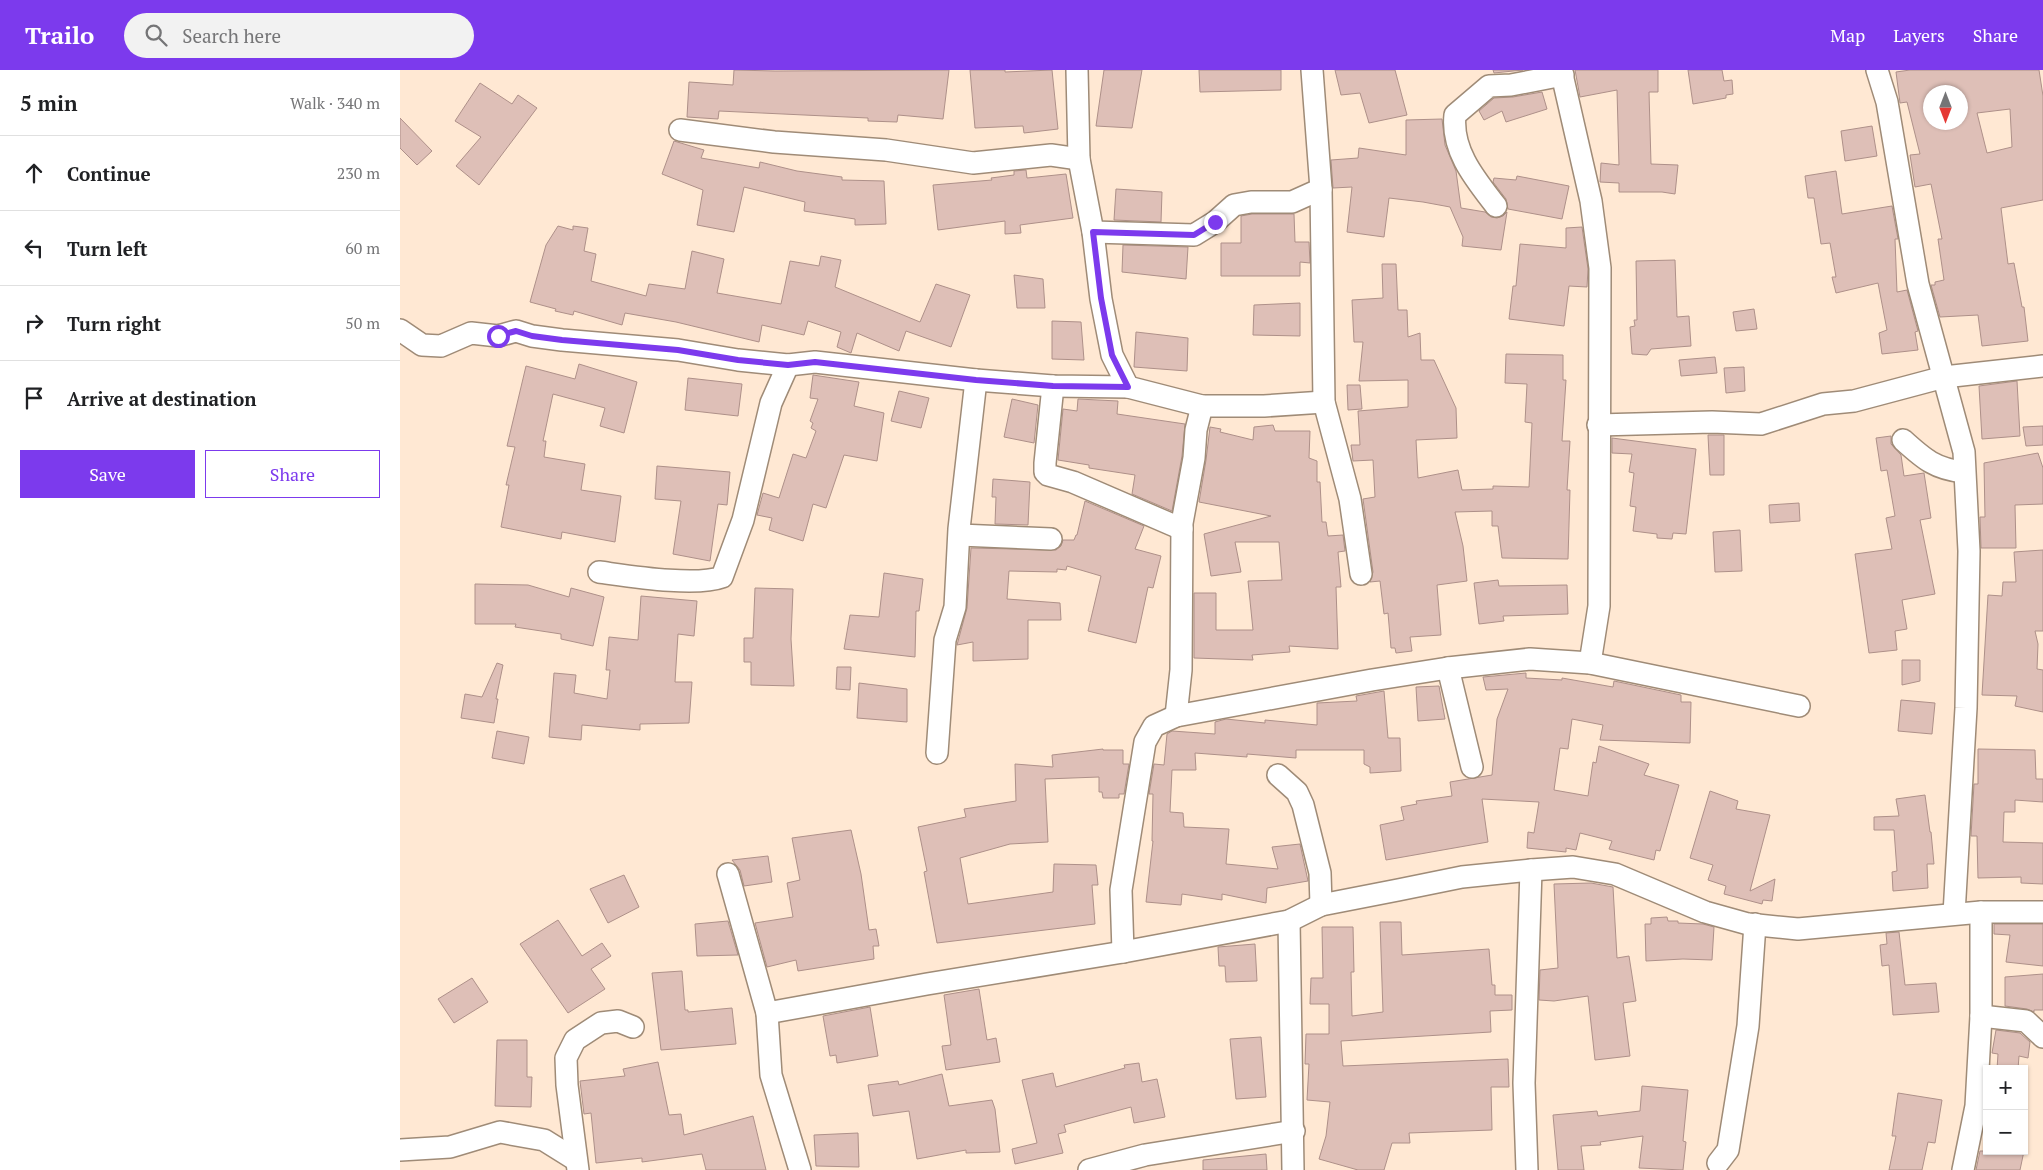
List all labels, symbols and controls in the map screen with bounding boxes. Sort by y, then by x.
search box [124,13,474,58]
text: Trailo [25,19,94,51]
icon: search [142,21,170,49]
text: Search here [182,23,281,48]
text: Map [1830,23,1865,47]
text: Layers [1893,23,1945,47]
text: Share [1973,23,2018,47]
north arrow [1923,85,1968,130]
text: 5 min [20,89,77,117]
text: Walk · 340 m [290,92,380,114]
icon: ahead [20,159,48,187]
text: Continue [67,161,151,186]
text: 230 m [337,162,380,184]
route end [1204,211,1227,234]
icon: left [20,234,48,262]
text: Turn left [67,236,148,261]
text: 60 m [345,237,380,259]
icon: right [20,309,48,337]
text: Turn right [67,311,161,336]
text: 50 m [345,312,380,334]
route start [487,325,510,348]
icon: arrive [20,384,48,412]
text: Arrive at destination [67,386,256,411]
button: Save [20,450,195,498]
button: Share [205,450,380,498]
map controls [1983,1065,2028,1155]
button: + [1983,1065,2028,1110]
button: − [1983,1110,2028,1155]

